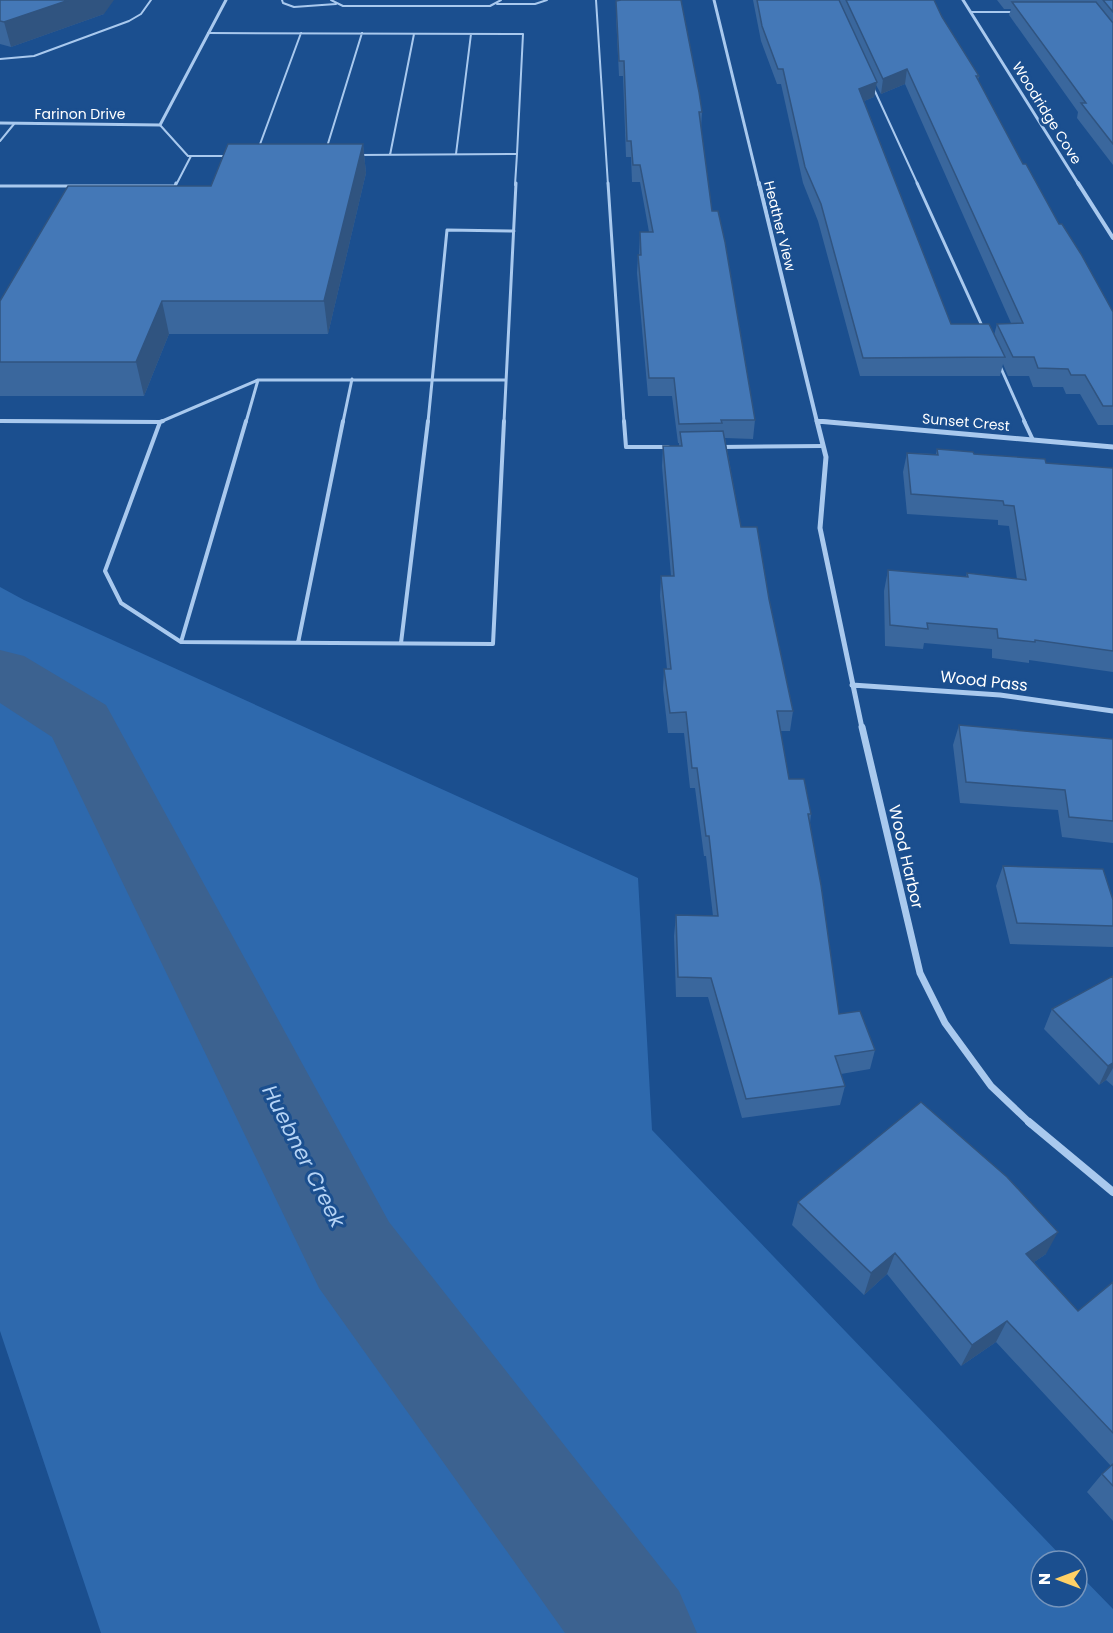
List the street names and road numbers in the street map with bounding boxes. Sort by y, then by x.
street label: Woodridge Cove [1007,58,1087,168]
street label: Farinon Drive [35,104,126,124]
street label: Heather View [759,179,801,274]
street label: Sunset Crest [921,408,1011,436]
street label: Wood Pass [939,665,1029,697]
street label: Wood Harbor [883,803,929,911]

